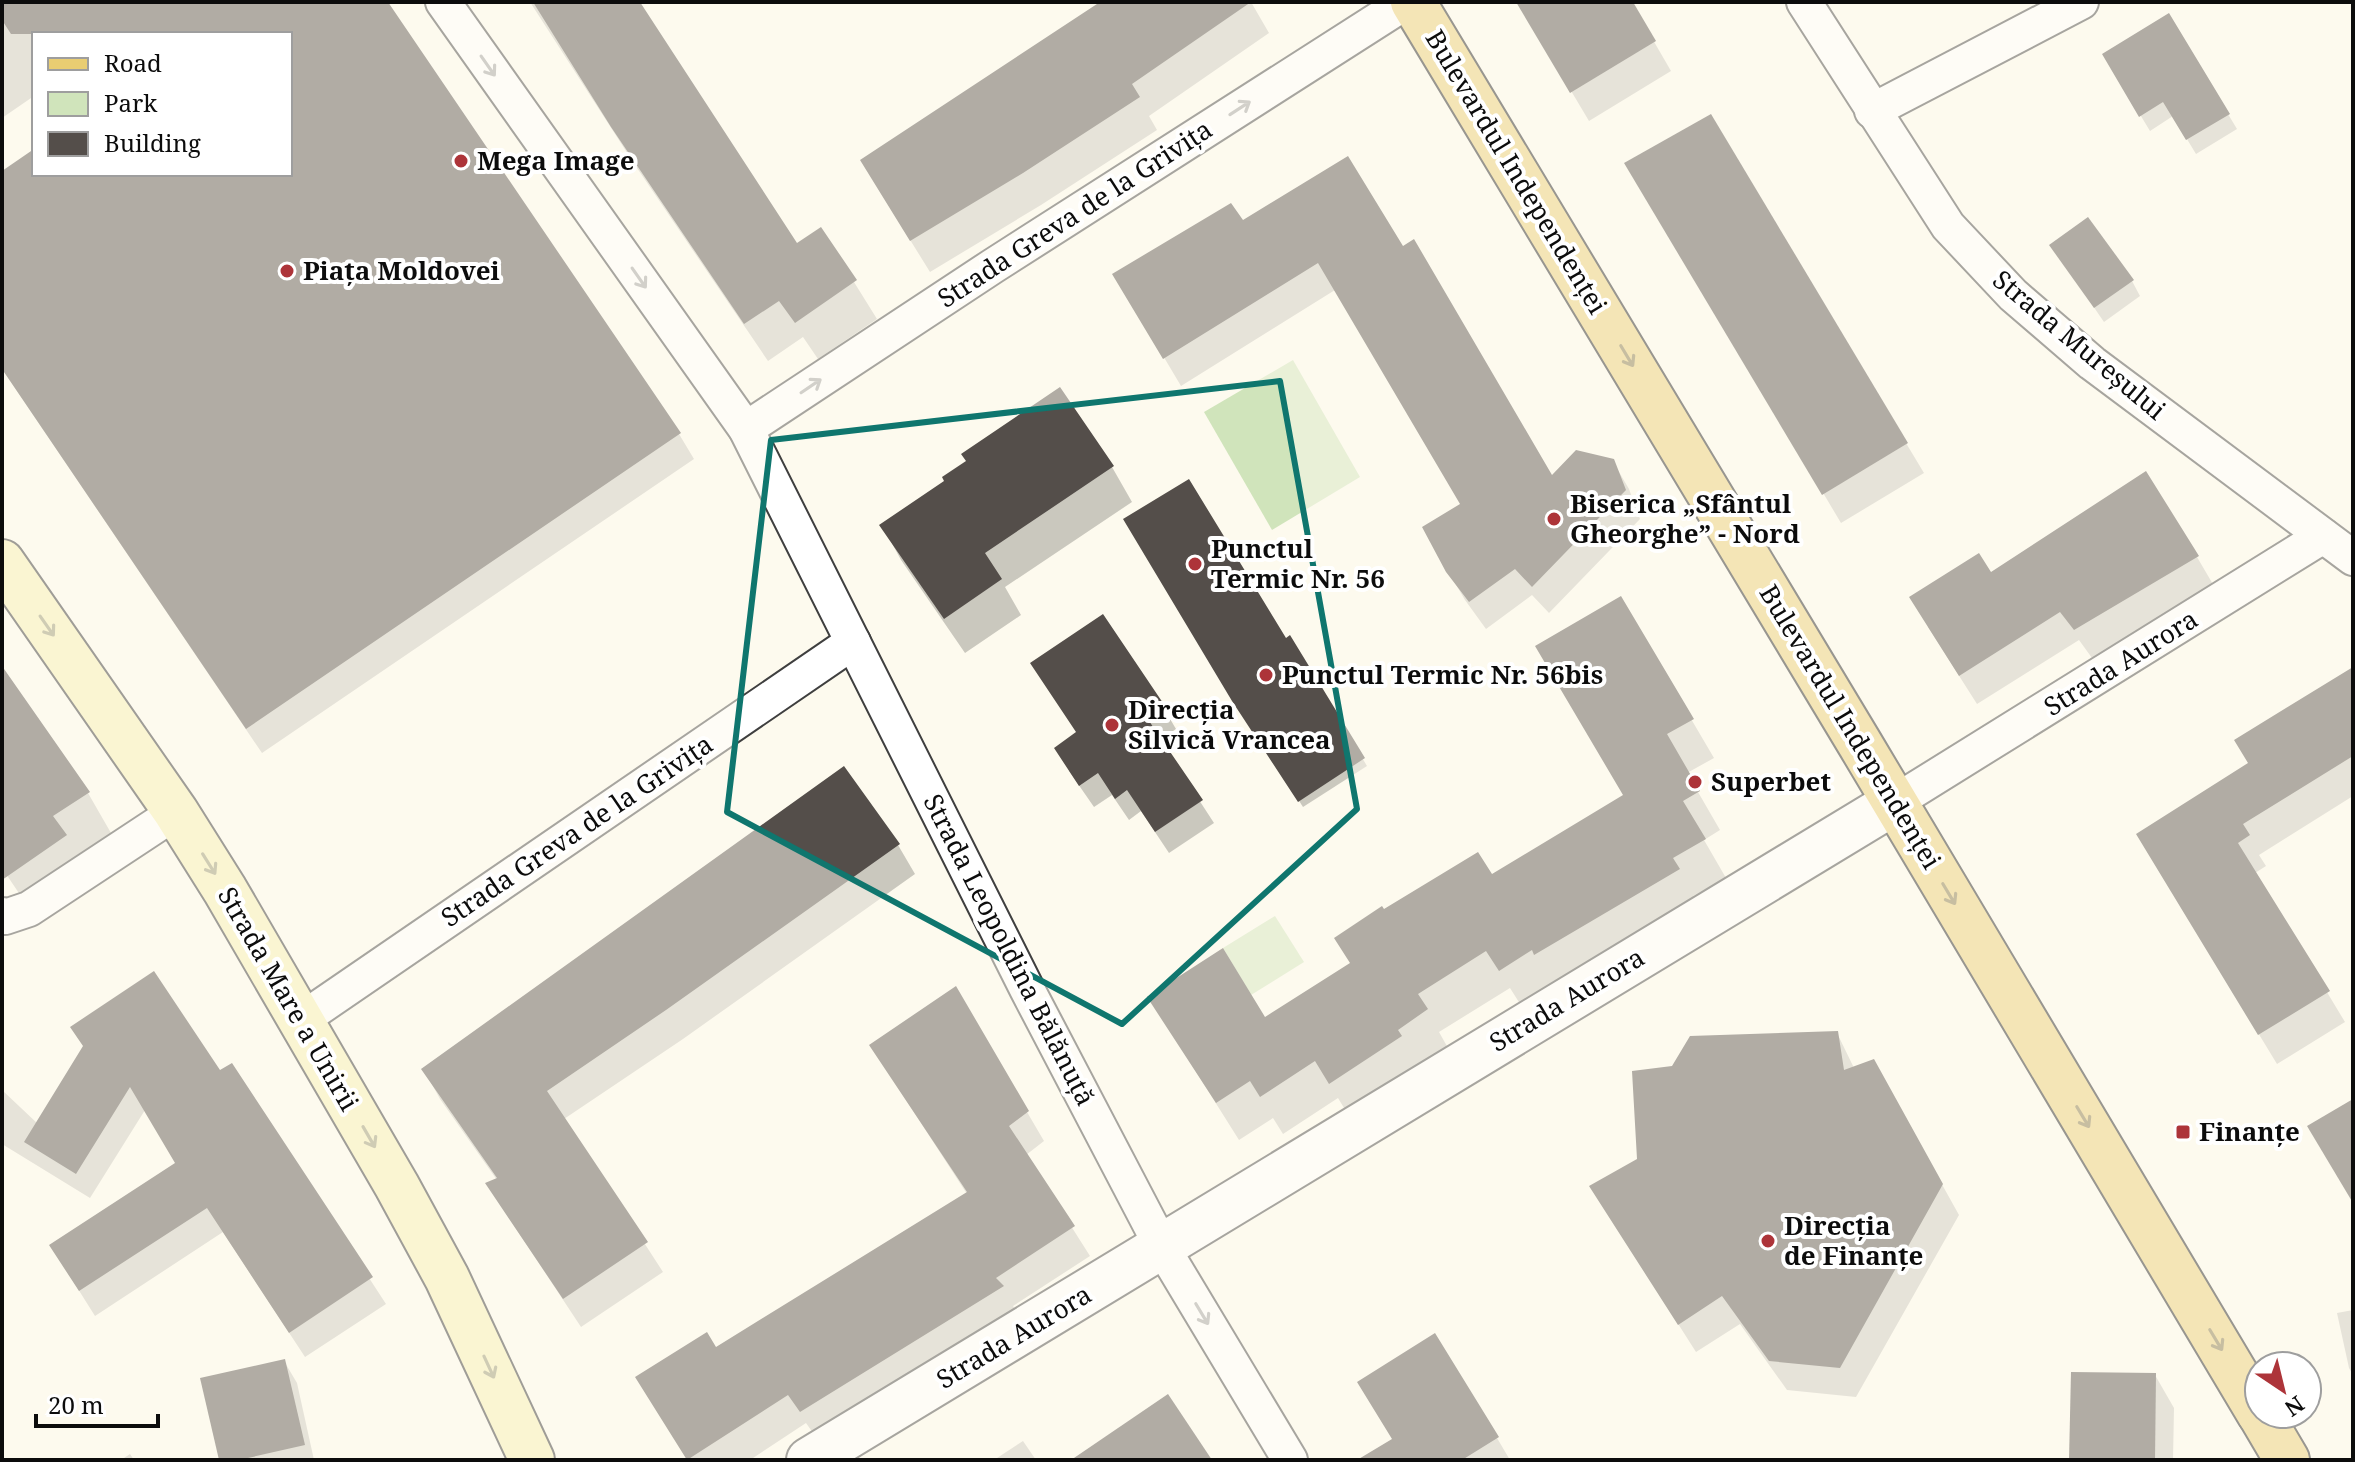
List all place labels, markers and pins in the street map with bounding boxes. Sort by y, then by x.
place label: Mega Image [477,142,635,178]
marker: Mega Image [452,152,470,170]
place label: Piața Moldovei [303,252,500,288]
marker: Piața Moldovei [278,262,296,280]
place label: Biserica „Sfântul Gheorghe” - Nord [1570,485,1800,551]
marker: Biserica „Sfântul Gheorghe” - Nord [1545,510,1563,528]
place label: Punctul Termic Nr. 56 [1211,530,1385,596]
marker: Punctul Termic Nr. 56 [1186,555,1204,573]
place label: Punctul Termic Nr. 56bis [1282,656,1603,692]
marker: Punctul Termic Nr. 56bis [1257,666,1275,684]
place label: Direcția Silvică Vrancea [1128,691,1331,757]
marker: Direcția Silvică Vrancea [1103,716,1121,734]
place label: Superbet [1711,763,1831,799]
marker: Superbet [1686,773,1704,791]
place label: Finanțe [2199,1113,2300,1149]
marker: Finanțe [2174,1123,2192,1141]
place label: Direcția de Finanțe [1784,1207,1924,1273]
marker: Direcția de Finanțe [1759,1232,1777,1250]

